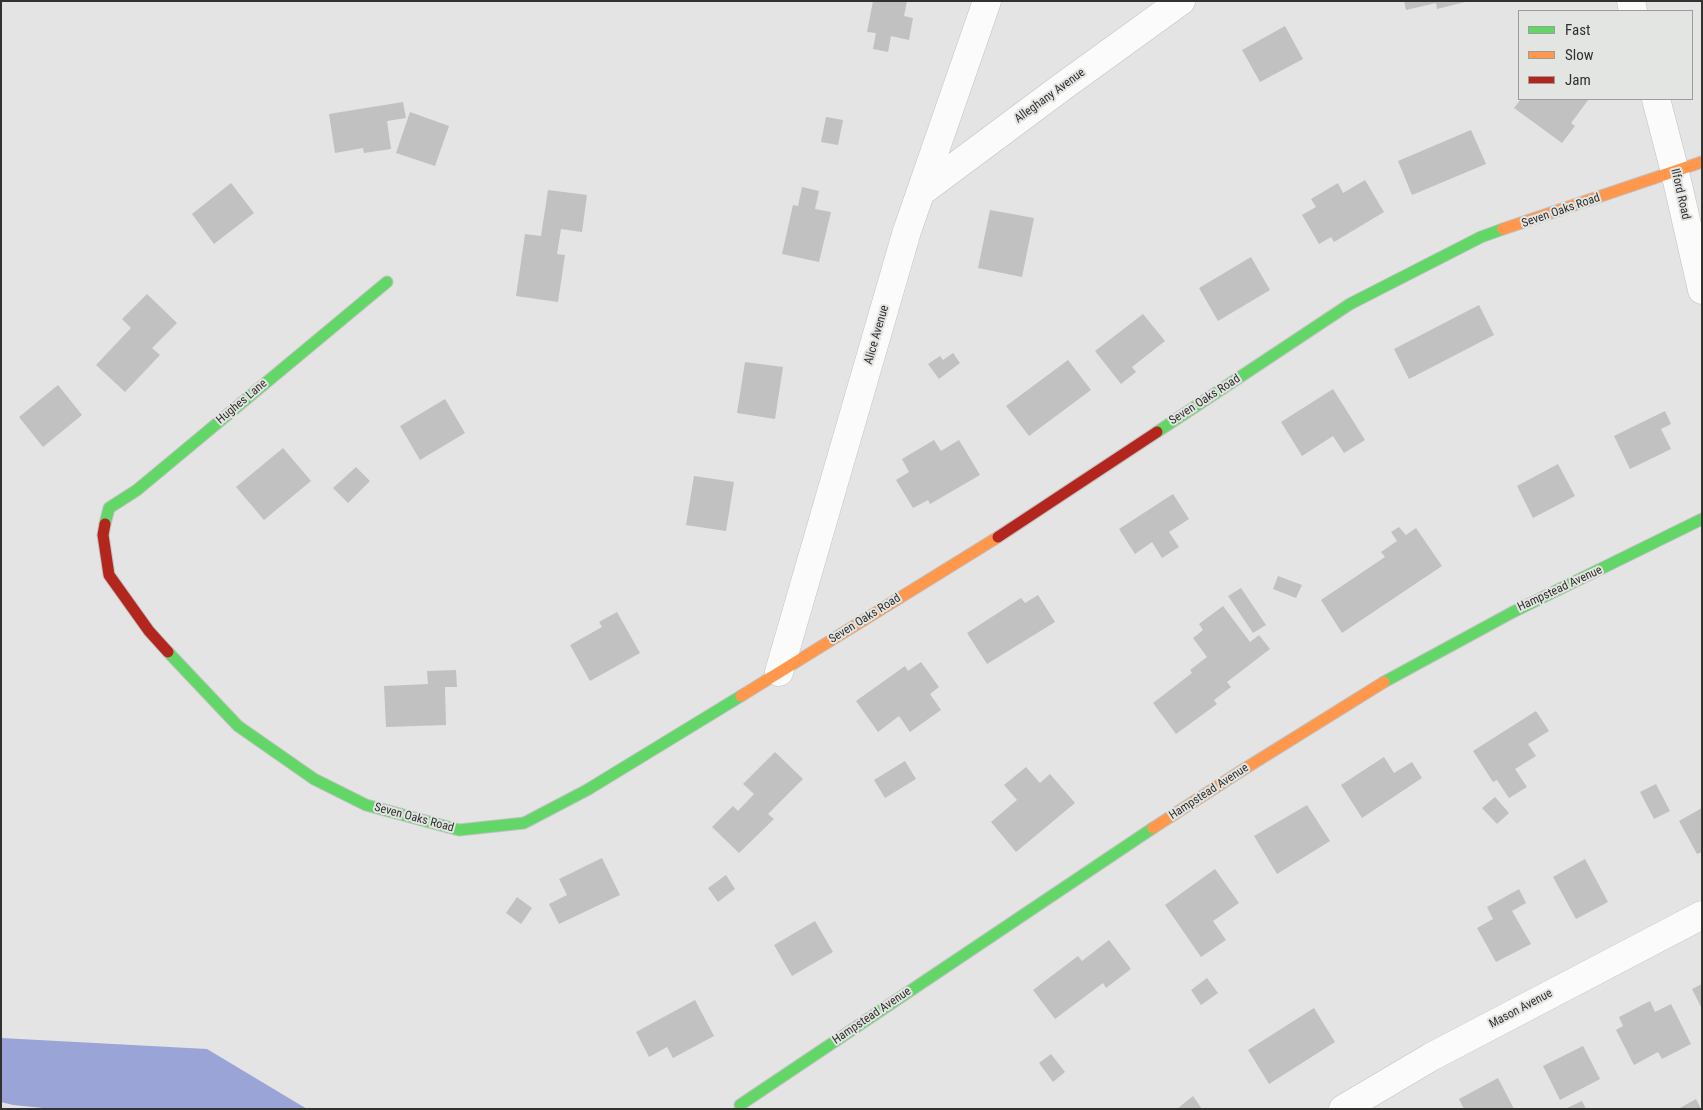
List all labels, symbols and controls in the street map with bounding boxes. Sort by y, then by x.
legend [1518,10,1693,100]
text: Fast [1565,21,1590,39]
text: Slow [1565,46,1594,64]
street label: Alleghany Avenue [1012,66,1088,126]
text: Jam [1565,71,1591,89]
street label: Ilford Road [1667,167,1693,221]
street label: Seven Oaks Road [1520,191,1602,231]
street label: Alice Avenue [862,304,892,366]
street label: Seven Oaks Road [1167,372,1243,428]
street label: Hughes Lane [214,377,270,427]
street label: Hampstead Avenue [1515,563,1605,615]
street label: Seven Oaks Road [827,591,903,647]
street label: Hampstead Avenue [1167,761,1251,823]
street label: Seven Oaks Road [373,800,455,836]
street label: Hampstead Avenue [830,984,914,1048]
street label: Mason Avenue [1487,986,1555,1032]

